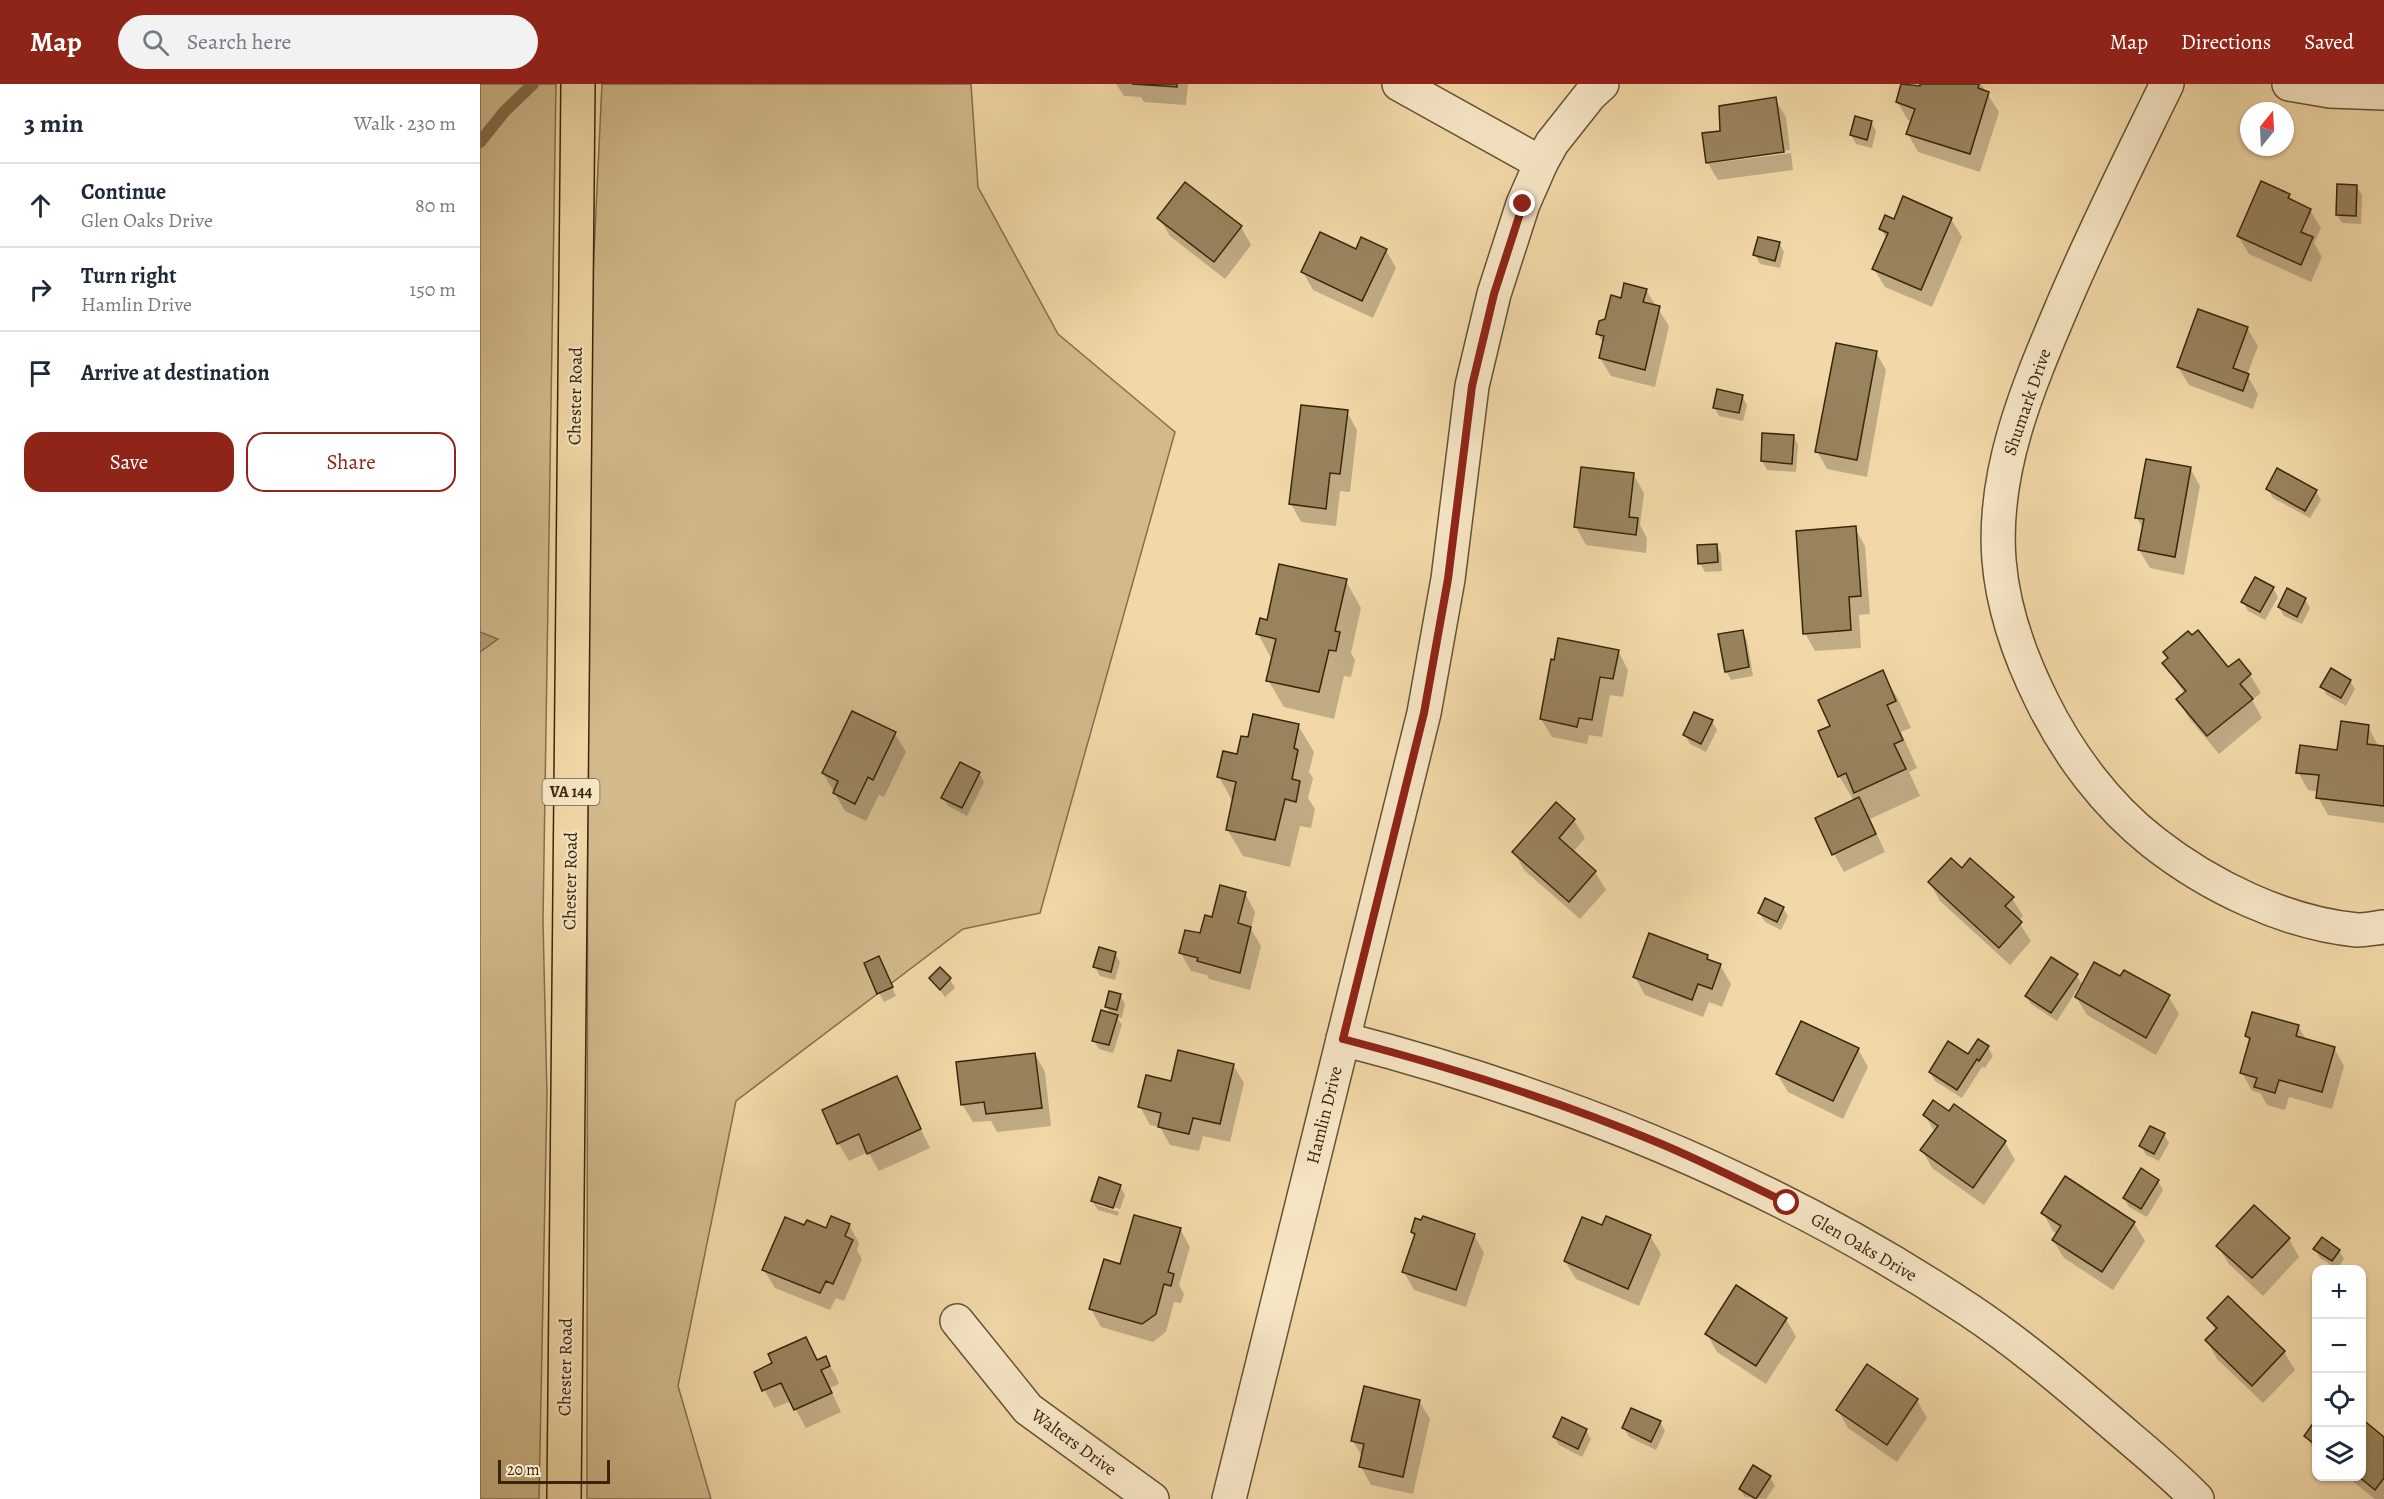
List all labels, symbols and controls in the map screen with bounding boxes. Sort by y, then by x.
search box [118,15,538,69]
text: Map [30,23,82,61]
icon: search [139,26,172,59]
text: Search here [187,27,291,57]
text: Map [2110,28,2148,56]
text: Directions [2181,28,2271,56]
text: Saved [2304,28,2354,56]
north arrow [2240,102,2294,156]
text: 3 min [24,106,84,141]
text: Walk · 230 m [354,110,456,137]
text: Continue [81,177,166,207]
icon: ahead [24,189,57,222]
route end [1509,190,1535,216]
text: 80 m [415,192,456,219]
text: Glen Oaks Drive [81,207,213,234]
text: Turn right [81,261,177,291]
icon: right [24,273,57,306]
text: 150 m [409,276,456,303]
text: Hamlin Drive [81,291,192,318]
street label: Shumark Drive [1997,345,2057,459]
street label: Chester Road [562,346,588,445]
icon: arrive [24,357,57,390]
text: Arrive at destination [81,358,270,388]
button: Save [24,432,234,492]
button: Share [246,432,456,492]
road number: VA 144 [542,779,599,805]
street label: Chester Road [557,831,583,930]
street label: Hamlin Drive [1300,1064,1348,1166]
route start [1773,1189,1799,1215]
street label: Glen Oaks Drive [1807,1207,1921,1287]
map controls [2312,1265,2366,1481]
button: + [2312,1265,2366,1319]
street label: Chester Road [552,1317,578,1416]
button: − [2312,1319,2366,1373]
button: locate [2312,1373,2366,1427]
street label: Walters Drive [1026,1402,1122,1481]
button: layers [2312,1427,2366,1481]
scale bar [498,1457,610,1484]
text: 20 m [507,1459,540,1481]

